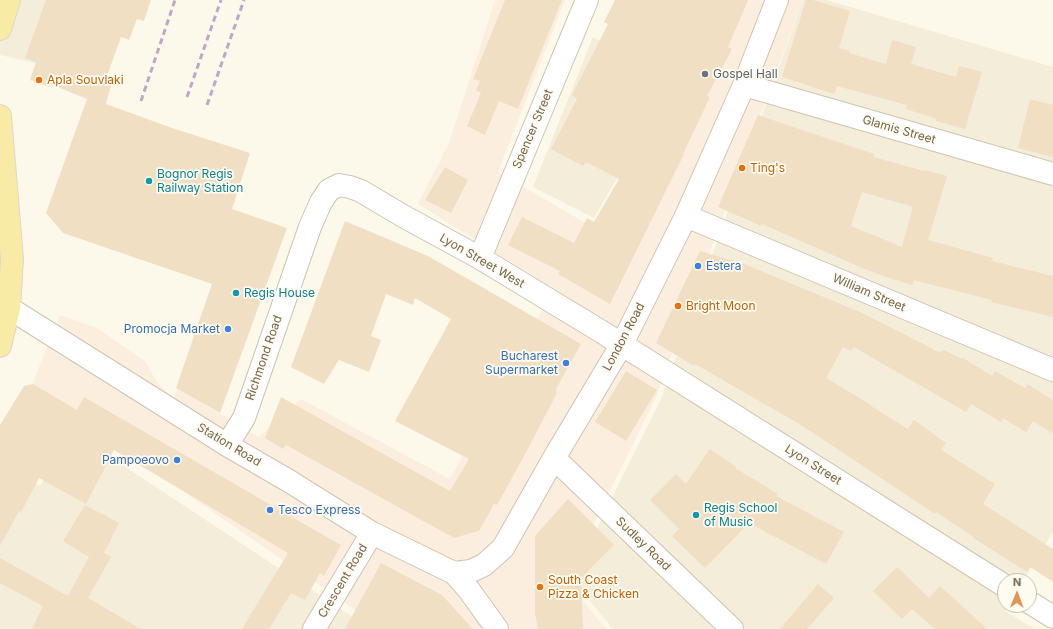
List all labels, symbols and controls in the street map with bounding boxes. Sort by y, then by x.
place label: Gospel Hall [713,67,778,81]
marker: Gospel Hall [700,69,710,79]
place label: Apla Souvlaki [47,73,124,87]
marker: Apla Souvlaki [34,75,44,85]
street label: Spencer Street [510,87,556,171]
street label: Glamis Street [861,113,937,147]
place label: Ting's [750,161,785,175]
marker: Ting's [737,163,747,173]
place label: Bognor Regis Railway Station [157,167,243,195]
marker: Bognor Regis Railway Station [144,176,154,186]
street label: Lyon Street West [437,231,527,291]
place label: Estera [706,259,742,273]
marker: Estera [693,261,703,271]
street label: William Street [830,271,908,315]
place label: Regis House [244,286,315,300]
marker: Regis House [231,288,241,298]
place label: Bright Moon [686,299,756,313]
street label: London Road [600,300,648,374]
marker: Bright Moon [673,301,683,311]
street label: Richmond Road [243,314,285,402]
place label: Promocja Market [124,322,220,336]
marker: Promocja Market [223,324,233,334]
place label: Bucharest Supermarket [485,349,558,377]
marker: Bucharest Supermarket [561,358,571,368]
street label: Station Road [194,420,264,470]
street label: Lyon Street [782,442,844,488]
place label: Pampoeovo [102,453,169,467]
marker: Pampoeovo [172,455,182,465]
place label: Regis School of Music [704,501,777,529]
place label: Tesco Express [278,503,361,517]
marker: Tesco Express [265,505,275,515]
marker: Regis School of Music [691,510,701,520]
street label: Sudley Road [613,514,673,574]
street label: Crescent Road [315,541,371,621]
place label: South Coast Pizza & Chicken [548,573,639,601]
north arrow [997,573,1037,613]
text: N [1013,575,1022,589]
marker: South Coast Pizza & Chicken [535,582,545,592]

